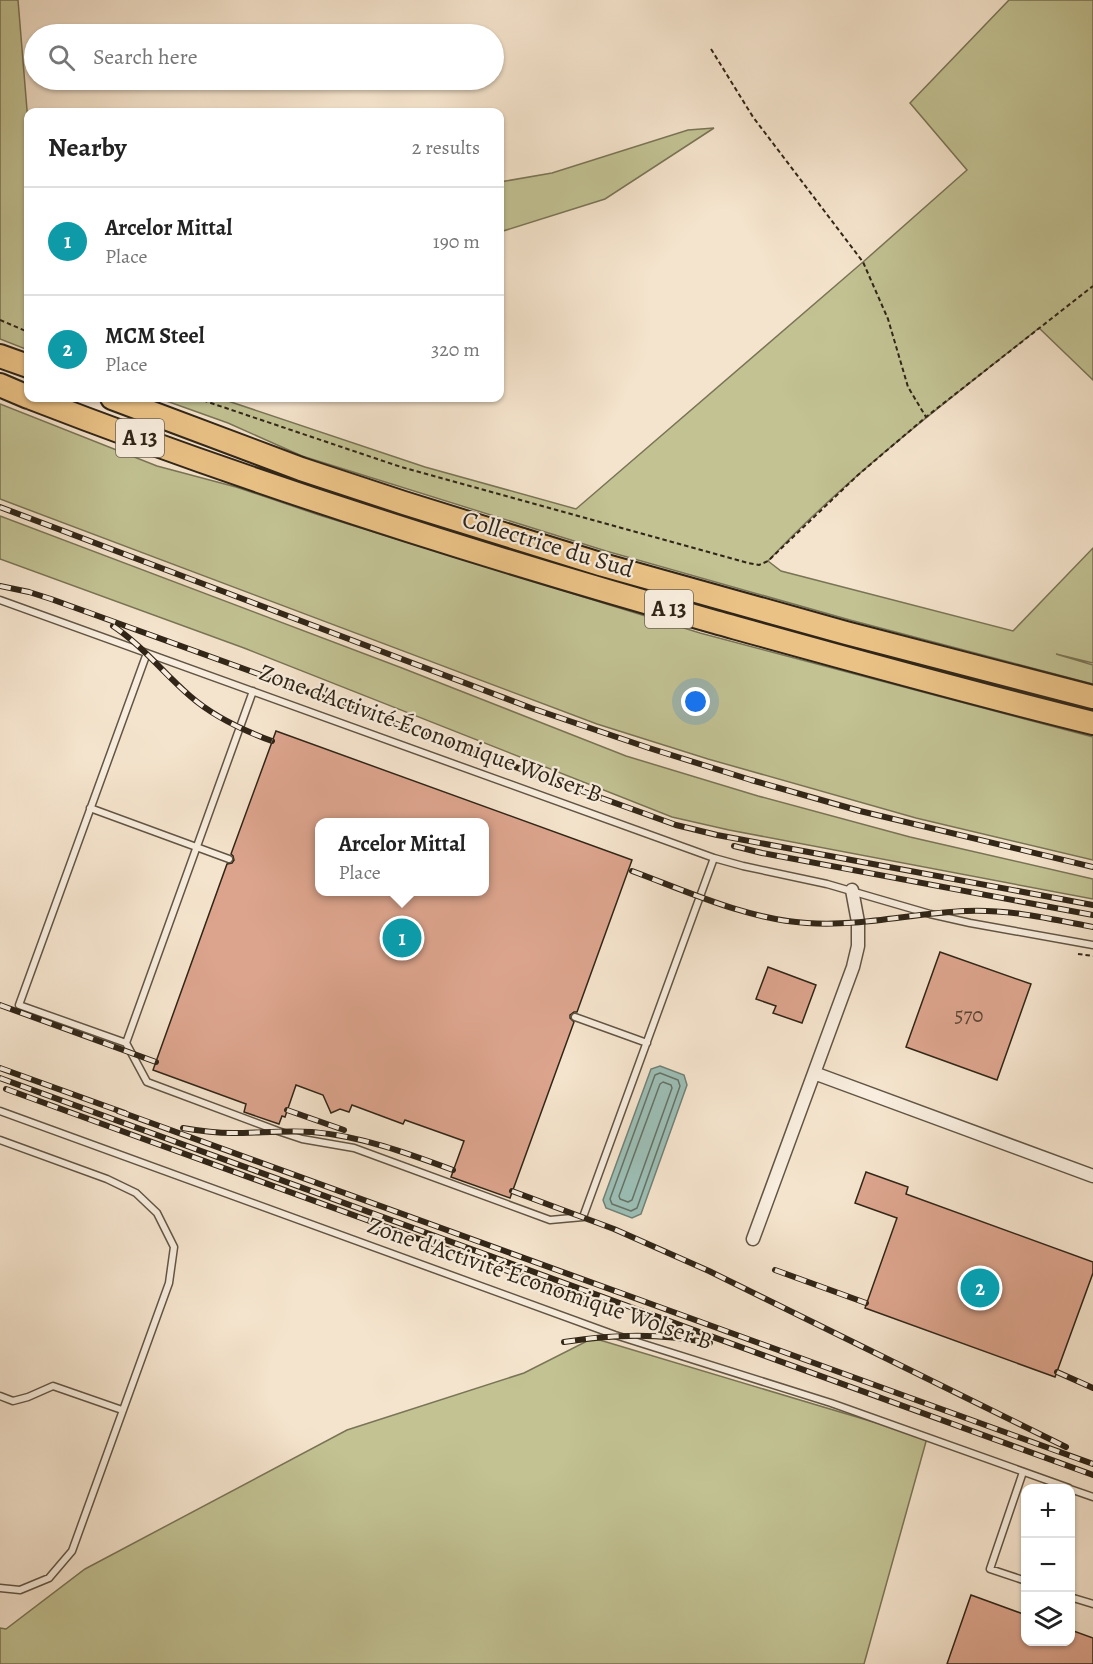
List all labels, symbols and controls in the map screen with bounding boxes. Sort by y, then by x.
search box [24,24,504,90]
icon: search [45,41,78,74]
text: Search here [93,42,198,72]
text: Nearby [48,130,127,165]
text: 2 results [412,134,480,161]
text: Arcelor Mittal [105,213,232,243]
text: 1 [64,228,71,255]
text: 190 m [433,228,480,255]
text: Place [105,243,147,270]
text: MCM Steel [105,321,204,351]
text: 2 [63,336,72,363]
text: 320 m [431,336,480,363]
text: Place [105,351,147,378]
road number: A 13 [116,419,164,457]
street label: Collectrice du Sud [458,503,638,585]
road number: A 13 [645,590,693,628]
street label: Zone d'Activité Économique Wolser B [255,656,607,810]
your location [681,687,710,716]
popup [315,818,489,896]
text: Arcelor Mittal [338,829,466,859]
text: Place [338,859,381,886]
pin: 1 [382,916,422,960]
house number: 570 [954,1001,984,1029]
street label: Zone d'Activité Économique Wolser B [363,1209,717,1357]
pin: 2 [960,1266,1000,1310]
map controls [1021,1484,1075,1646]
button: + [1021,1484,1075,1538]
button: − [1021,1538,1075,1592]
button: layers [1021,1592,1075,1646]

